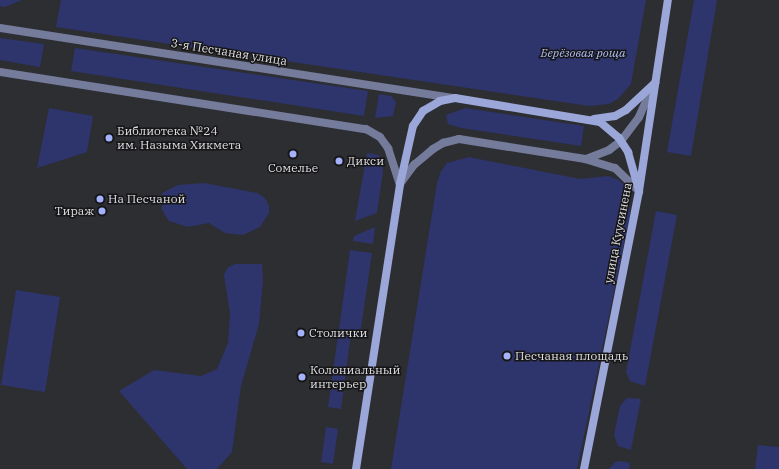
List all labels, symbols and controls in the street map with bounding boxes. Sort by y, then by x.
street label: 3-я Песчаная улица [170,36,288,68]
park label: Берёзовая роща [541,46,625,60]
place label: Библиотека №24 им. Назыма Хикмета [117,124,241,152]
marker: Библиотека №24 им. Назыма Хикмета [104,133,114,143]
marker: Сомелье [288,149,298,159]
place label: Дикси [347,154,384,168]
marker: Дикси [334,156,344,166]
place label: Сомелье [268,161,318,175]
street label: улица Куусинена [601,182,635,284]
place label: На Песчаной [108,192,185,206]
marker: На Песчаной [95,194,105,204]
place label: Тираж [55,204,94,218]
marker: Тираж [97,206,107,216]
place label: Столички [309,326,367,340]
marker: Столички [296,328,306,338]
place label: Песчаная площадь [515,349,628,363]
marker: Песчаная площадь [502,351,512,361]
place label: Колониальный интерьер [310,363,400,391]
marker: Колониальный интерьер [297,372,307,382]

